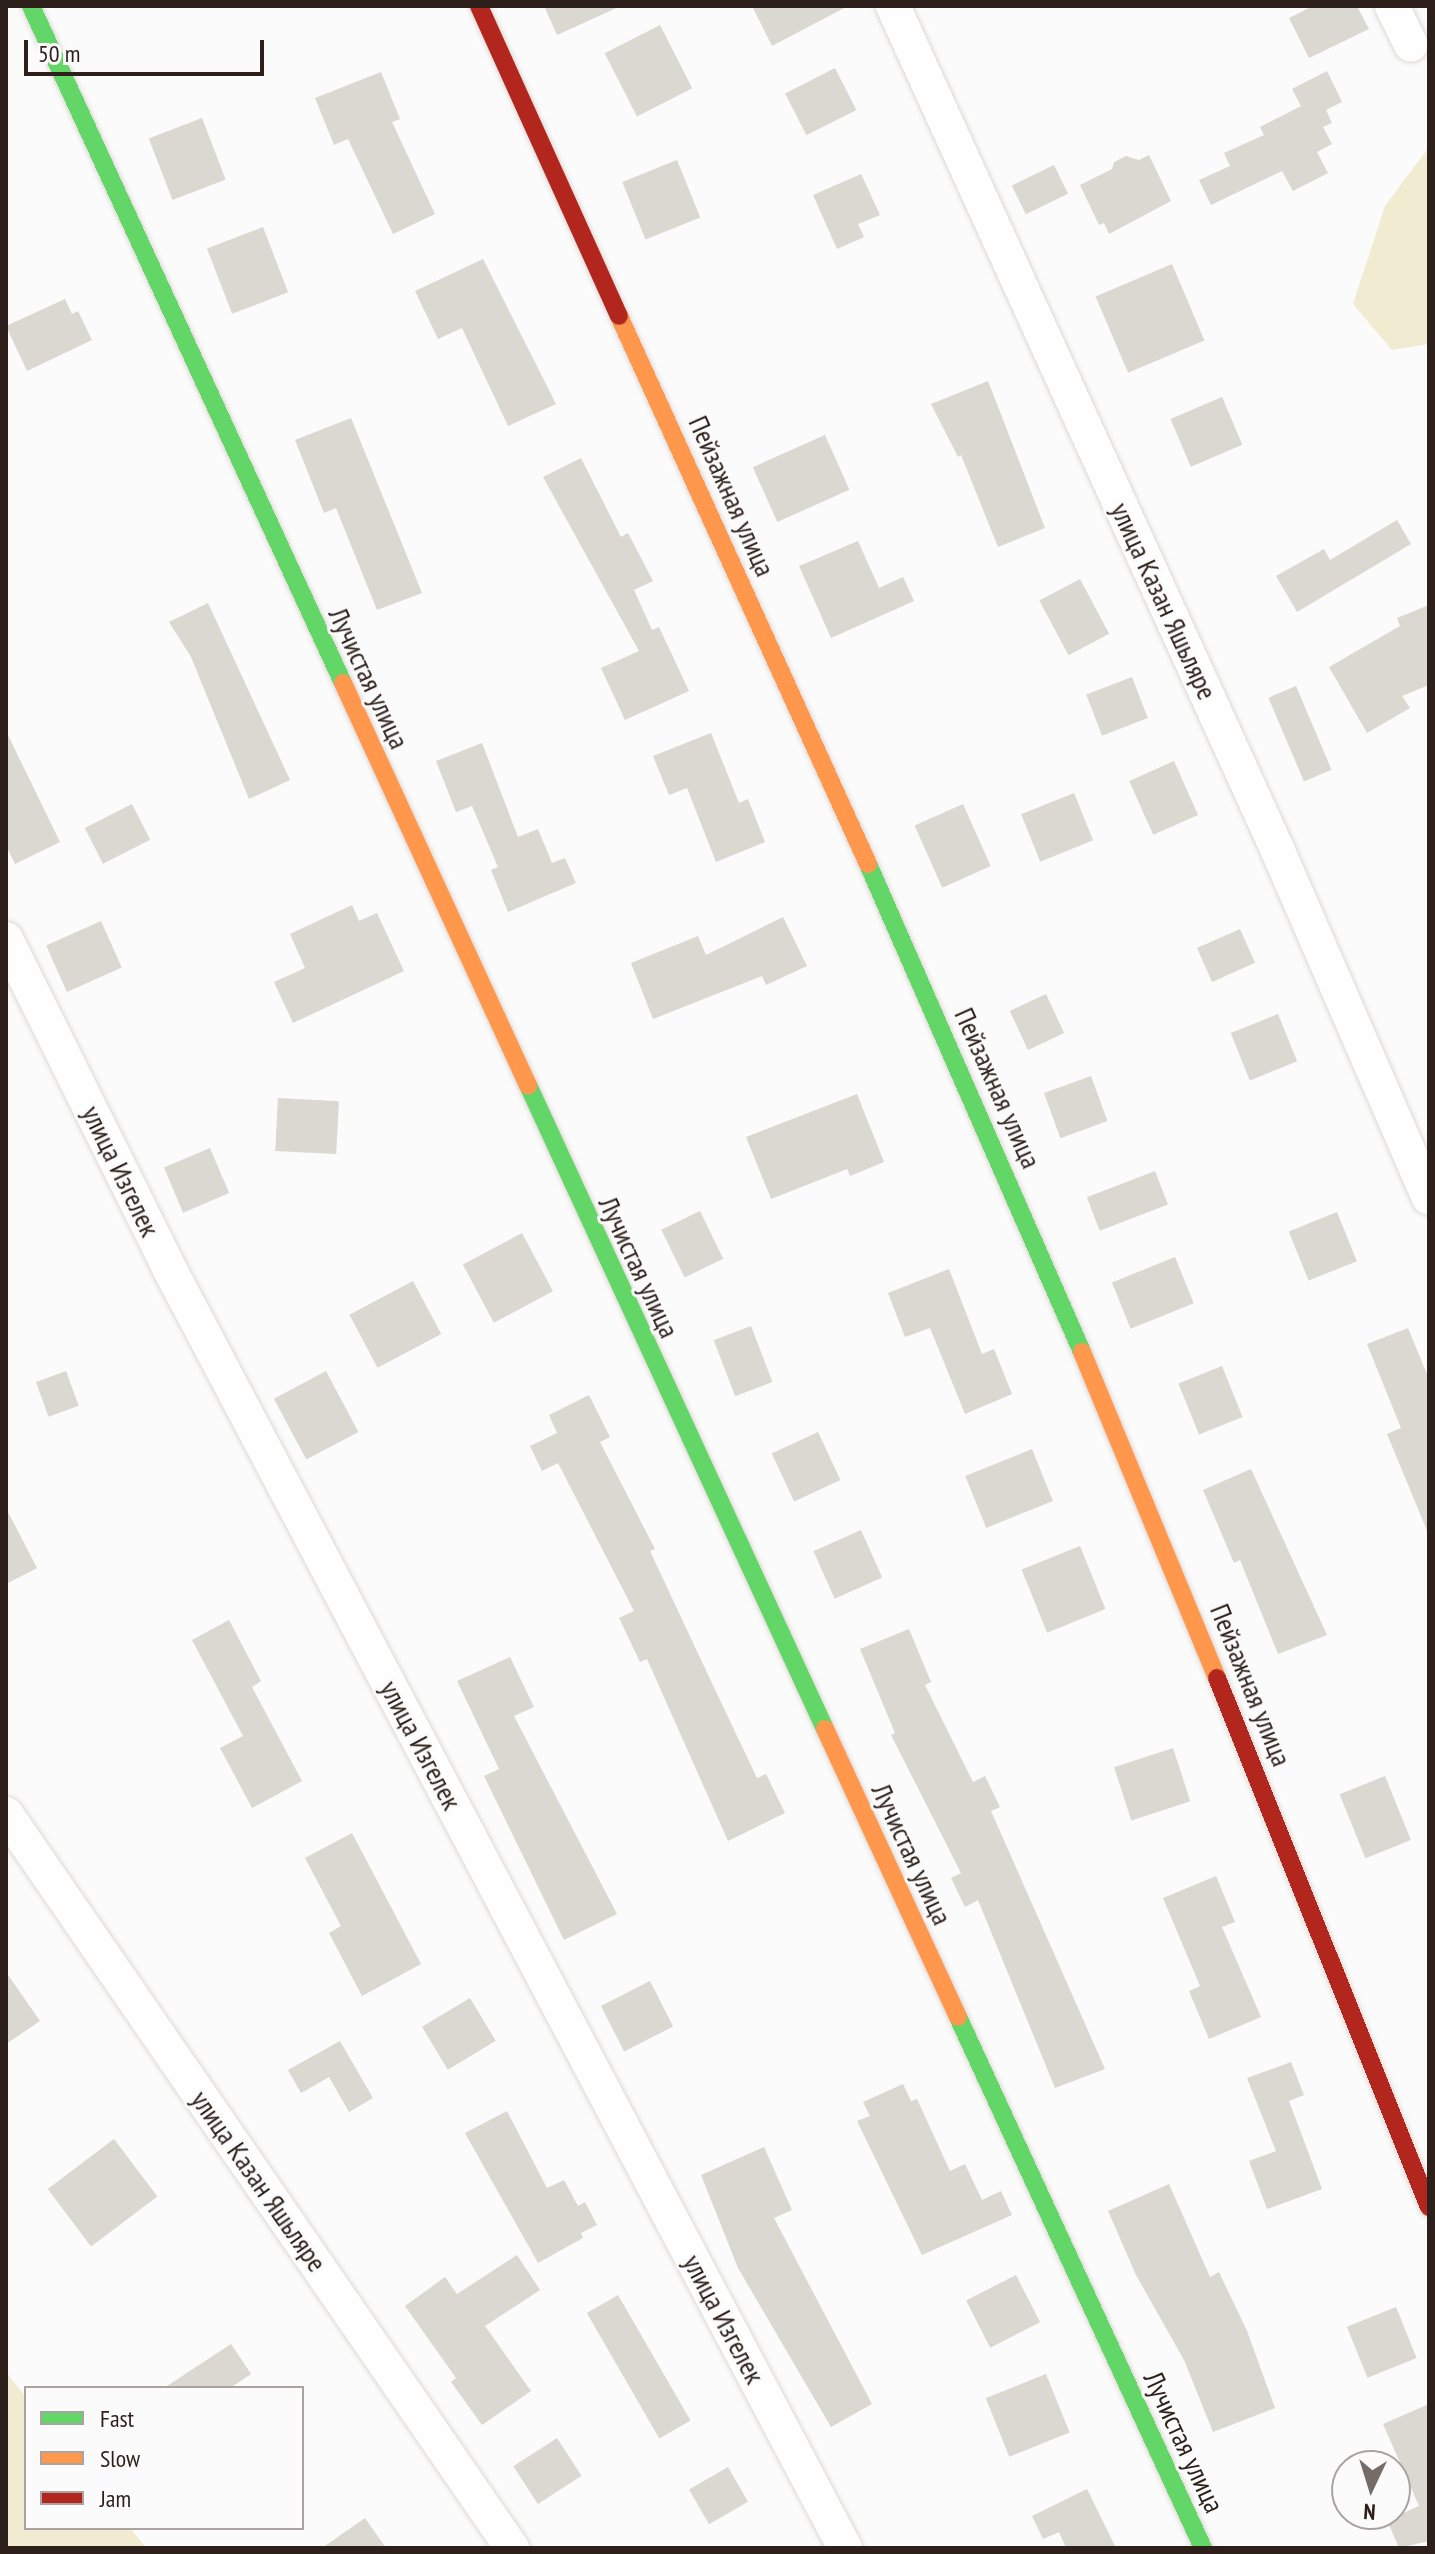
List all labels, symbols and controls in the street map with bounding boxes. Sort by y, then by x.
scale bar [28,24,268,74]
text: 50 m [38,38,80,69]
street label: Пейзажная улица [682,411,782,581]
street label: улица Казан Яшьляре [1104,497,1224,705]
street label: Лучистая улица [322,602,416,754]
street label: Пейзажная улица [948,1003,1048,1173]
street label: улица Изгелек [75,1100,167,1242]
street label: Лучистая улица [592,1191,686,1343]
street label: Пейзажная улица [1203,1599,1299,1771]
street label: улица Изгелек [373,1675,469,1815]
street label: Лучистая улица [865,1778,959,1930]
street label: улица Казан Яшьляре [184,2084,334,2278]
street label: улица Изгелек [676,2249,772,2389]
street label: Лучистая улица [1137,2366,1231,2518]
legend [24,2386,304,2530]
text: Fast [100,2403,134,2434]
text: Slow [100,2443,140,2474]
north arrow [1331,2450,1411,2530]
text: Jam [100,2483,131,2514]
text: N [1363,2498,1376,2526]

